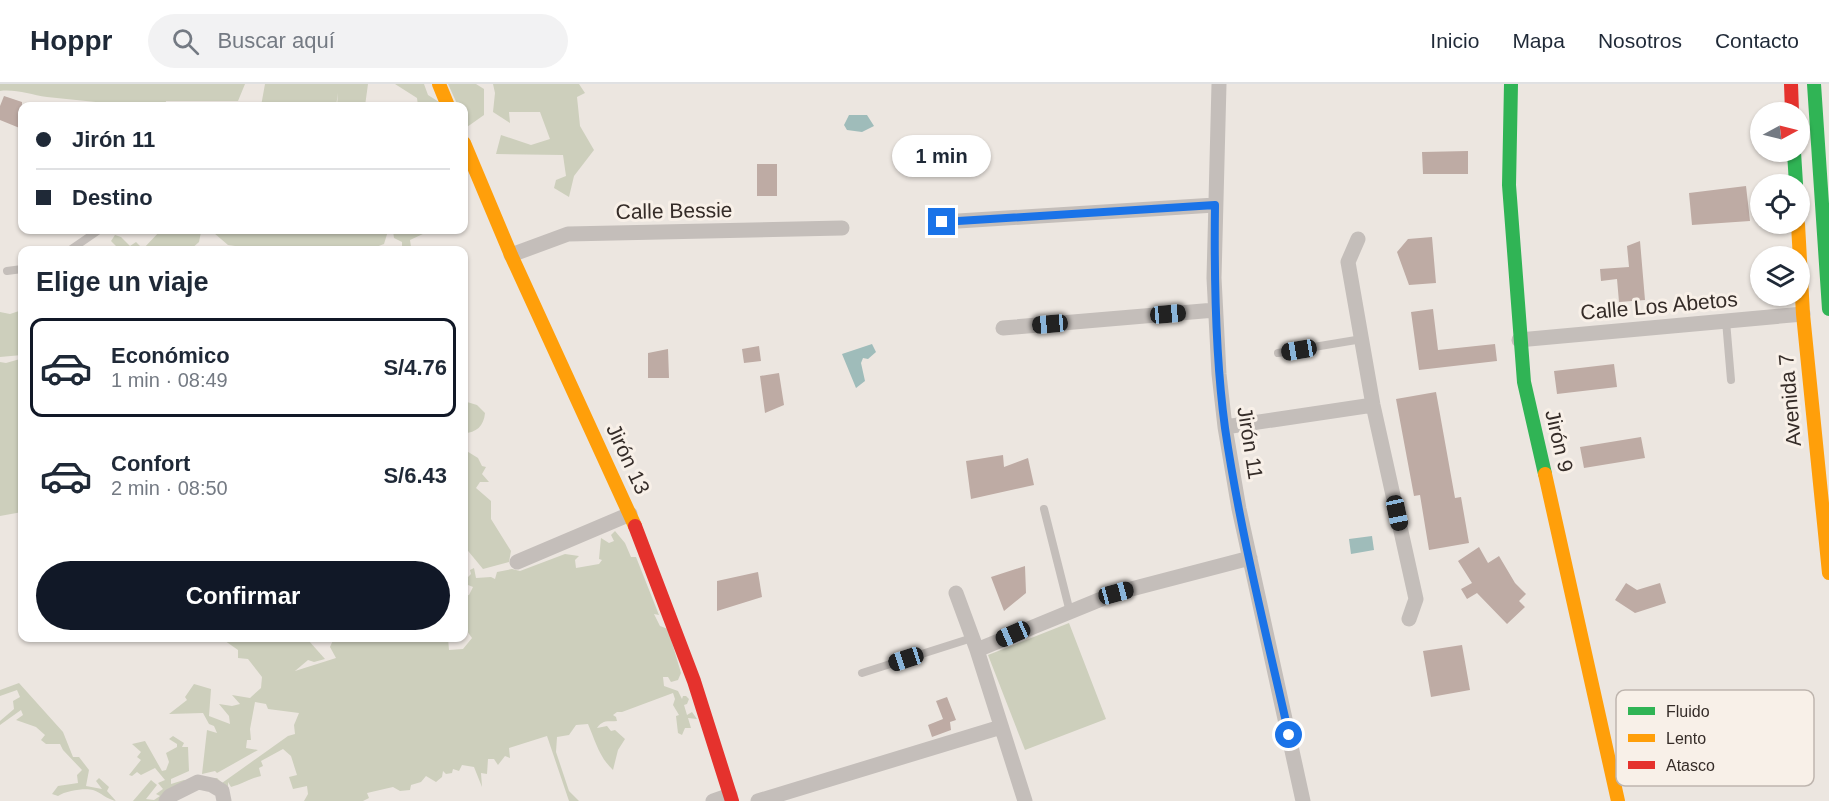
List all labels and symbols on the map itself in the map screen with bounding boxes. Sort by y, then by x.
north arrow [1750,102,1810,162]
callout: 1 min [892,135,992,177]
street label: Calle Bessie [615,198,733,223]
route end [928,208,955,235]
street label: Calle Los Abetos [1579,287,1738,324]
car [1149,303,1187,325]
car [1031,313,1069,335]
car [1280,338,1318,362]
street label: Avenida 7 [1774,353,1805,447]
street label: Jirón 11 [1233,405,1268,481]
street label: Jirón 9 [1541,408,1578,474]
street label: Jirón 13 [602,420,655,498]
car [1384,494,1410,532]
car [1096,580,1136,606]
car [993,618,1033,650]
car [886,645,926,673]
legend [1616,690,1814,786]
text: Fluido [1666,703,1710,720]
route start [1275,721,1302,748]
text: Lento [1666,730,1706,747]
text: Atasco [1666,757,1715,774]

